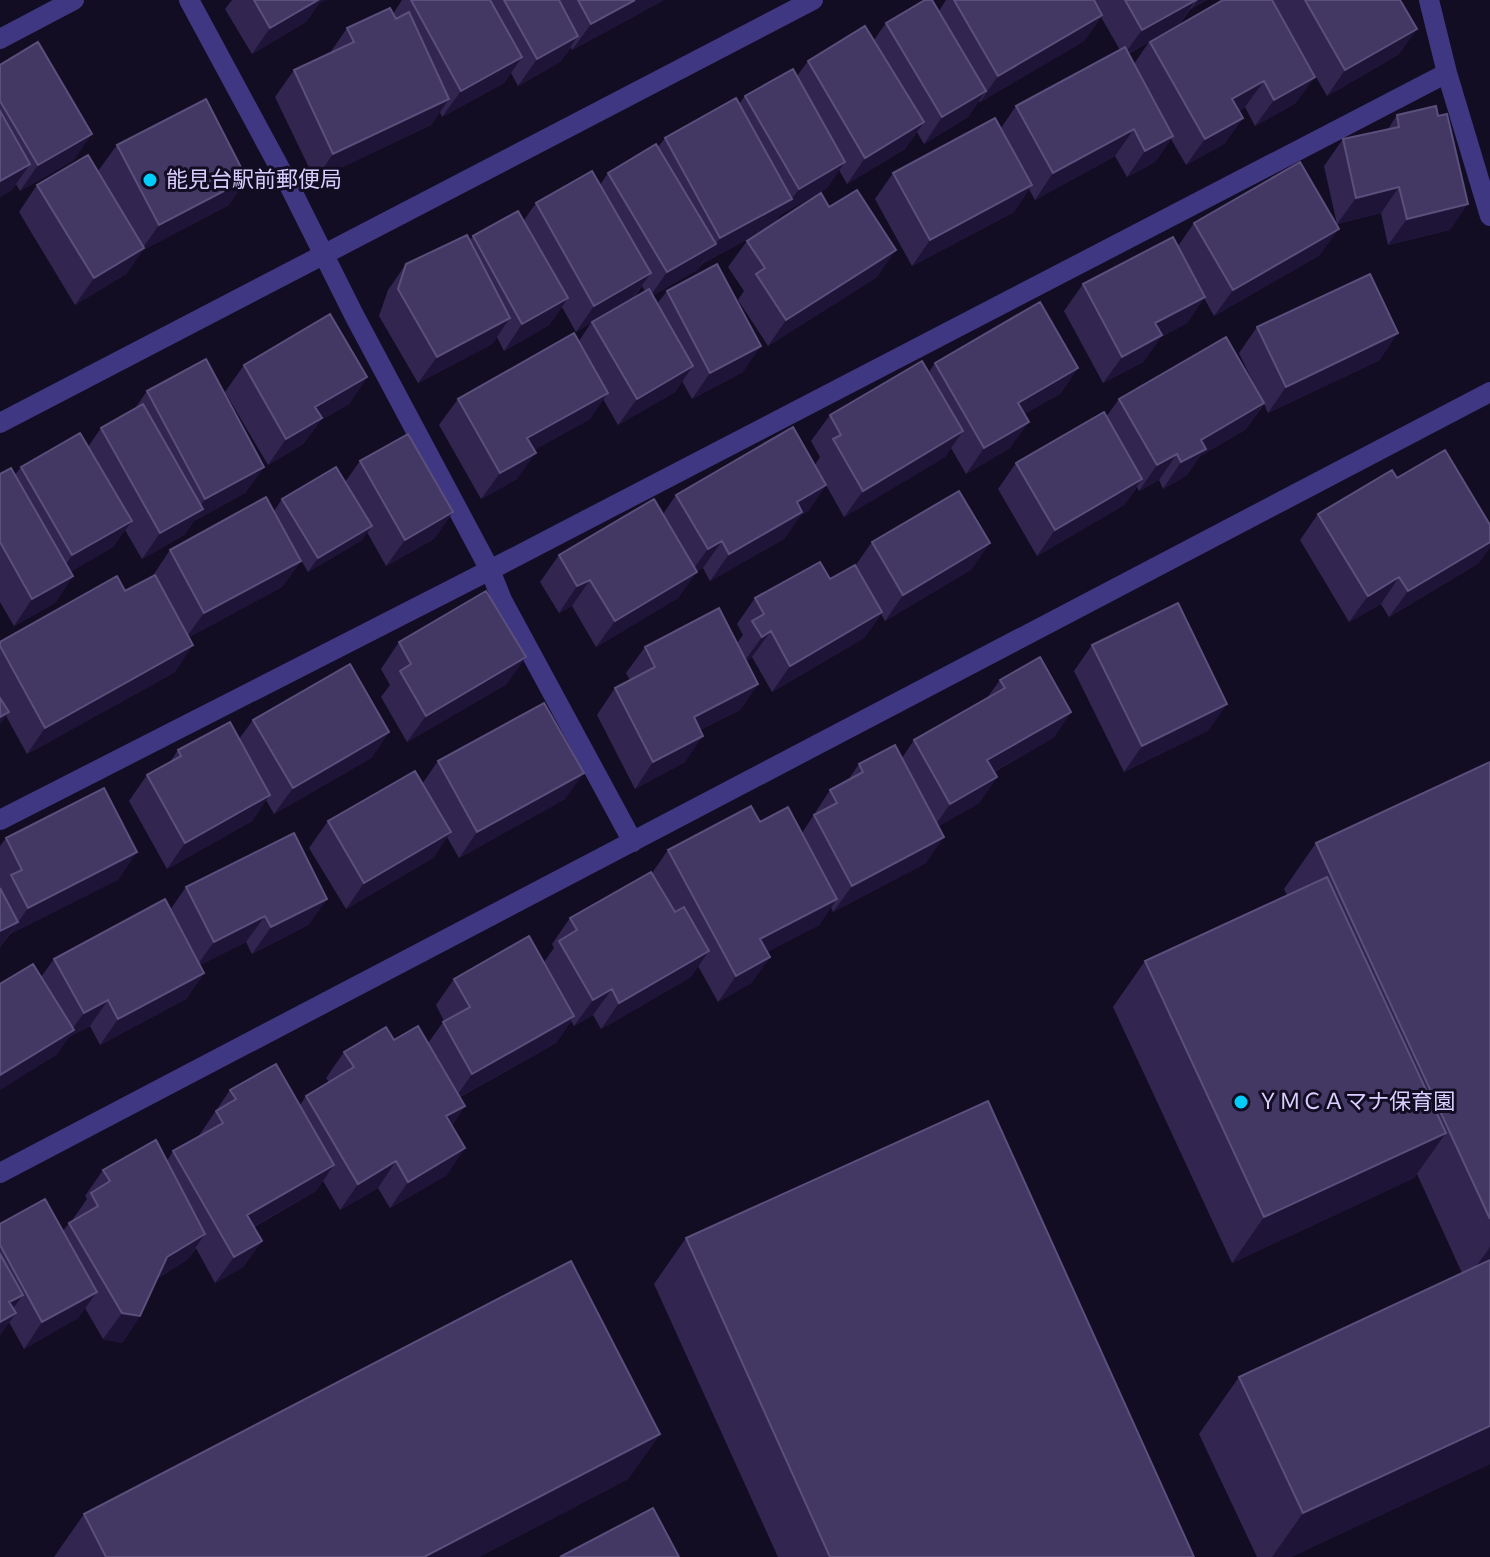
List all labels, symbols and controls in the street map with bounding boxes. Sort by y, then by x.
place label: 能見台駅前郵便局 [166,164,342,196]
marker: 能見台駅前郵便局 [141,171,159,189]
place label: ＹＭＣＡマナ保育園 [1257,1086,1455,1118]
marker: ＹＭＣＡマナ保育園 [1232,1093,1250,1111]

